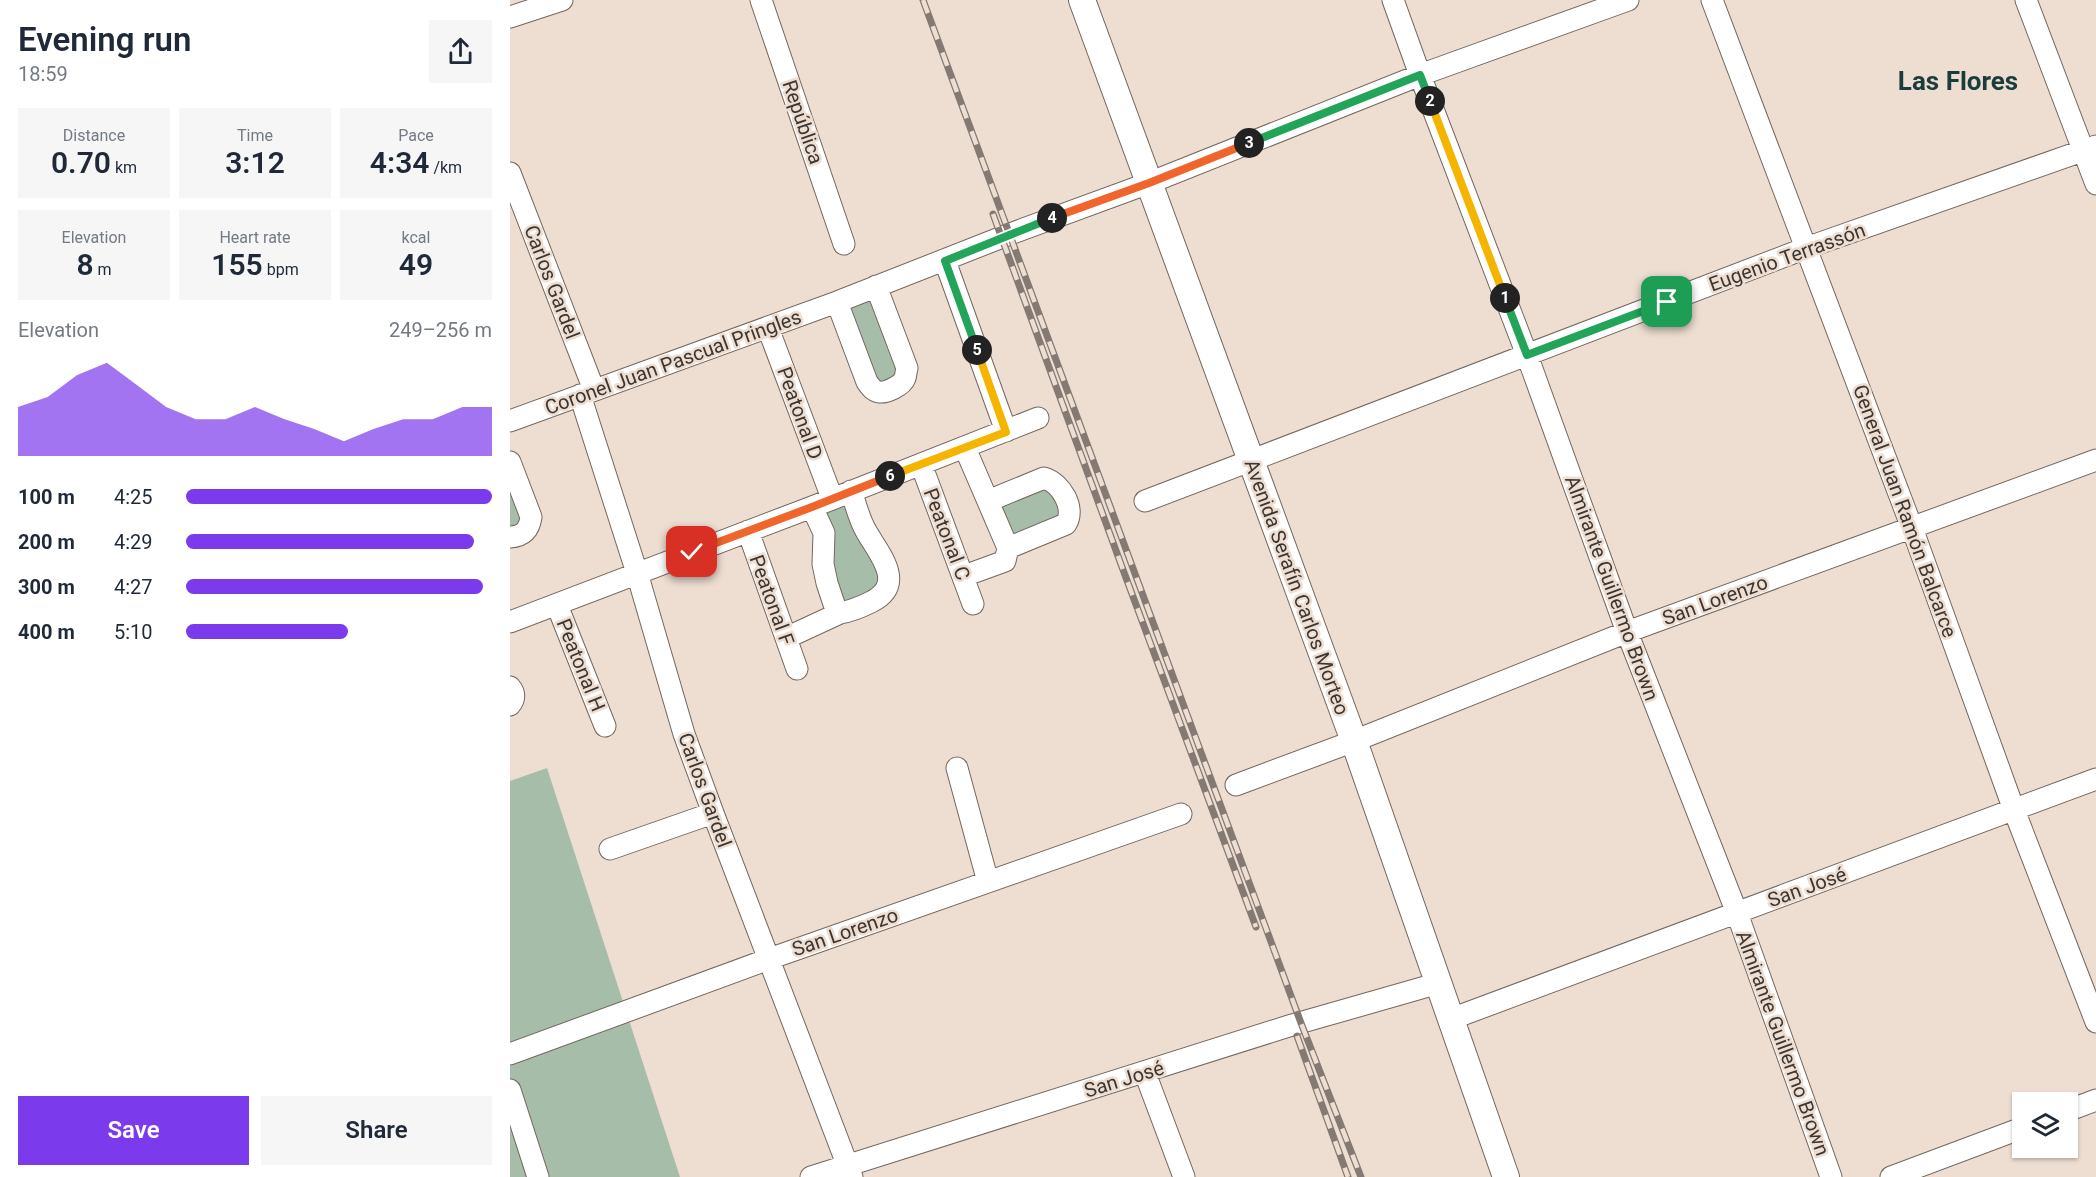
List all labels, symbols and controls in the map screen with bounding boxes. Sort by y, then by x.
text: Evening run [18,20,191,59]
button: share [429,20,492,83]
text: 18:59 [18,62,68,86]
district label: Las Flores [1898,66,2018,96]
street label: República [777,77,829,167]
pin: 2 [1415,86,1445,116]
text: 2 [1425,91,1435,110]
text: Distance [63,126,125,145]
text: Time [237,126,273,145]
text: Pace [398,126,434,145]
pin: 3 [1234,128,1264,158]
text: 3 [1244,133,1254,152]
text: 0.70 [51,145,111,180]
text: 3:12 [225,145,285,180]
text: 4:34 [370,145,429,180]
text: km [111,158,137,177]
text: /km [429,158,462,177]
pin: 4 [1037,203,1067,233]
text: 4 [1047,208,1057,227]
street label: Eugenio Terrassón [1706,218,1868,296]
street label: Carlos Gardel [519,222,585,342]
text: Elevation [62,228,126,247]
text: Heart rate [219,228,291,247]
text: kcal [402,228,430,247]
text: 8 [76,247,94,282]
text: 155 [211,247,263,282]
text: 49 [399,247,433,282]
text: m [94,260,112,279]
text: bpm [263,260,299,279]
pin [1641,276,1692,327]
pin: 1 [1490,283,1520,313]
icon: arrive [1650,285,1683,318]
text: 1 [1500,288,1510,307]
street label: Coronel Juan Pascual Pringles [542,304,804,420]
text: Elevation [18,318,99,342]
text: 249–256 m [389,318,492,342]
pin: 5 [962,335,992,365]
text: 5 [972,340,982,359]
street label: Peatonal D [772,364,828,462]
street label: General Juan Ramón Balcarce [1848,381,1962,641]
street label: Avenida Serafín Carlos Morteo [1239,456,1355,718]
pin: 6 [875,461,905,491]
text: 6 [885,466,895,485]
street label: Almirante Guillermo Brown [1560,472,1664,704]
text: 100 m [18,485,75,509]
text: 4:25 [114,485,153,509]
street label: Peatonal C [919,485,975,583]
pin [666,526,717,577]
text: 200 m [18,530,75,554]
text: 4:29 [114,530,153,554]
icon: check [675,535,708,568]
street label: Peatonal F [745,551,799,649]
street label: San Lorenzo [1659,570,1771,630]
text: 300 m [18,575,75,599]
text: 4:27 [114,575,153,599]
street label: Peatonal H [552,615,610,715]
text: 400 m [18,620,75,644]
text: 5:10 [114,620,153,644]
street label: Carlos Gardel [673,729,737,851]
street label: San José [1764,862,1850,912]
street label: San Lorenzo [789,903,901,961]
street label: Almirante Guillermo Brown [1731,927,1835,1159]
street label: San José [1081,1056,1167,1102]
map controls [2012,1092,2078,1158]
button: layers [2012,1092,2078,1158]
button: Save [18,1096,249,1165]
button: Share [261,1096,492,1165]

